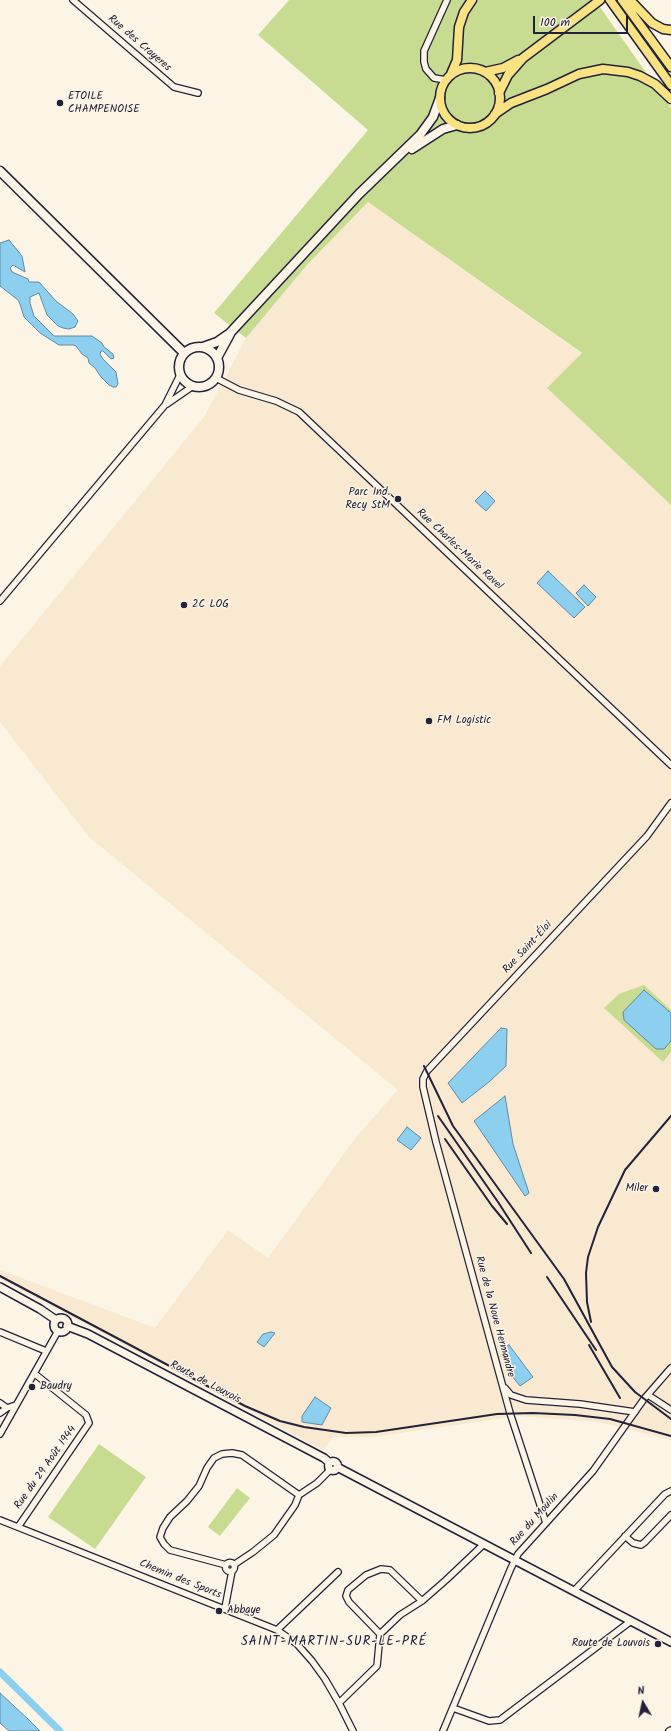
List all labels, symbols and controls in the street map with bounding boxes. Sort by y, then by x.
scale bar [535,8,630,34]
street label: Rue des Crayeres [105,13,173,75]
text: 100 m [540,13,570,32]
place label: ETOILE CHAMPENOISE [68,90,140,116]
marker: ETOILE CHAMPENOISE [55,98,65,108]
place label: Parc Ind. Recy StM [345,486,390,512]
marker: Parc Ind. Recy StM [393,494,403,504]
street label: Rue Charles-Marie Ravel [413,507,505,593]
place label: 2C LOG [192,598,229,612]
marker: 2C LOG [179,600,189,610]
place label: FM Logistic [437,714,491,728]
marker: FM Logistic [424,716,434,726]
street label: Rue Saint-Éloi [500,919,556,977]
place label: Miler [625,1182,648,1196]
marker: Miler [651,1184,661,1194]
street label: Rue de la Noue Hermandre [471,1255,517,1379]
street label: Route de Louvois [167,1359,243,1407]
place label: Baudry [40,1380,72,1394]
marker: Baudry [27,1382,37,1392]
street label: Rue du 29 Août 1944 [12,1424,80,1512]
street label: Rue du Moulin [508,1491,562,1549]
street label: Chemin des Sports [137,1558,223,1602]
place label: Abbaye [227,1604,261,1618]
marker: Abbaye [214,1606,224,1616]
district label: SAINT-MARTIN-SUR-LE-PRÉ [241,1635,427,1651]
place label: Route de Louvois [572,1637,650,1651]
marker: Route de Louvois [653,1639,663,1649]
text: N [636,1682,646,1701]
north arrow [623,1683,663,1723]

